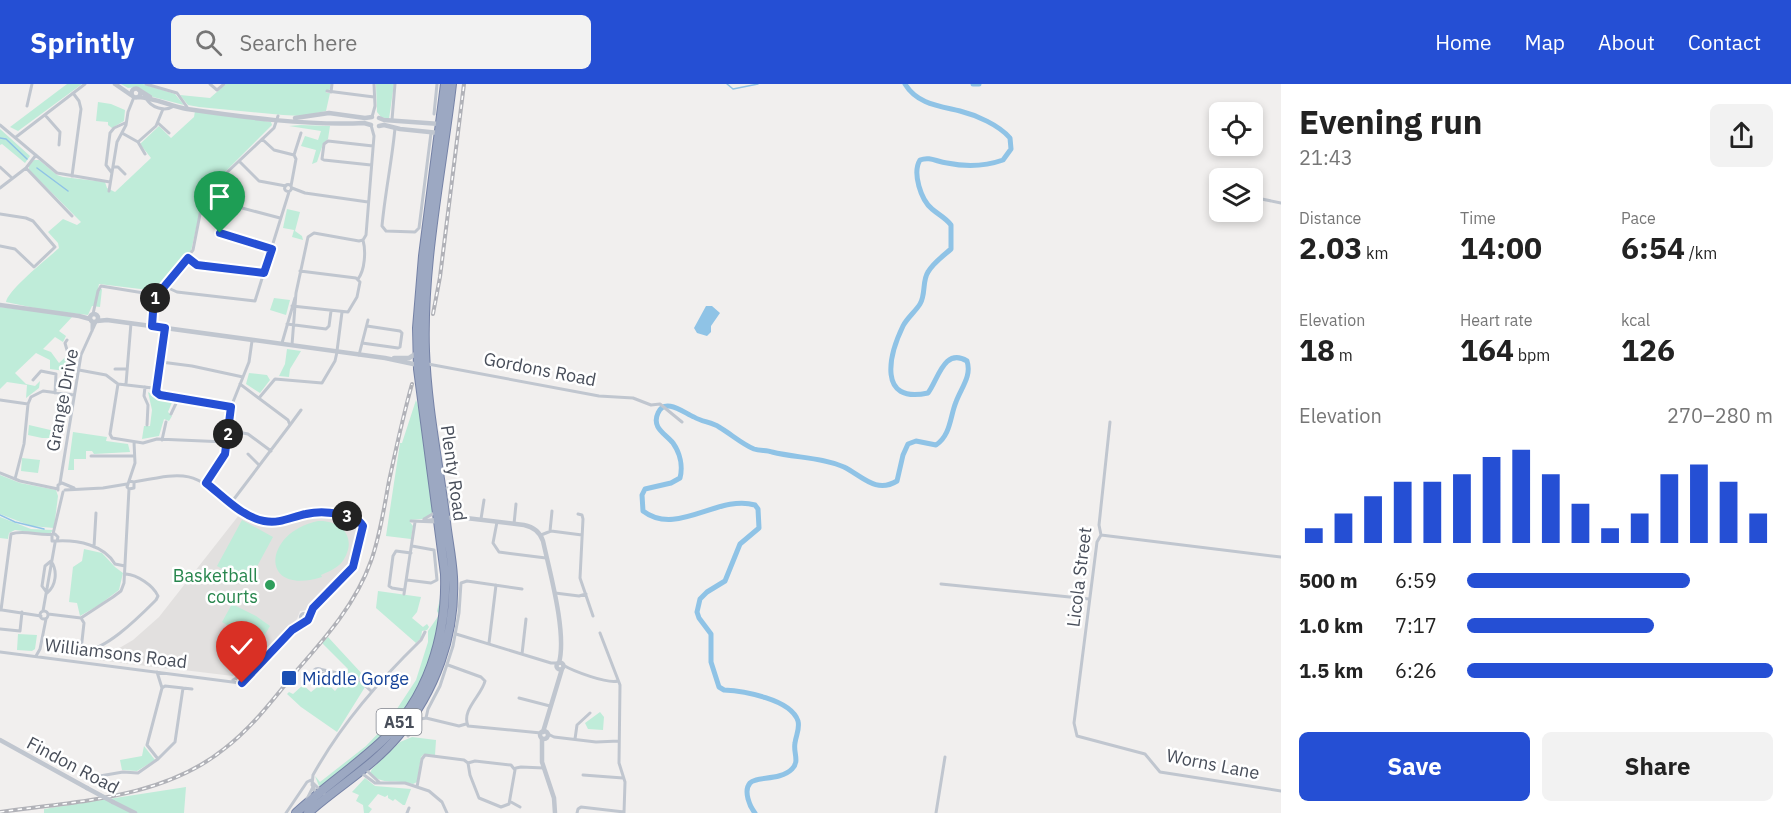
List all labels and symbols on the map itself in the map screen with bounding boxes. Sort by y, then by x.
pin [194,171,245,233]
pin: 1 [140,283,170,313]
street label: Grange Drive [41,347,83,453]
street label: Gordons Road [482,347,598,391]
pin: 2 [213,419,243,449]
street label: Plenty Road [436,423,472,523]
pin: 3 [332,501,362,531]
street label: Licola Street [1061,526,1097,628]
place label: Basketball courts [173,564,258,608]
marker: Basketball courts [263,578,277,592]
pin [216,621,267,683]
street label: Williamsons Road [43,633,189,673]
place label: Middle Gorge [302,667,409,690]
marker: Middle Gorge [280,669,298,687]
road number: A51 [376,709,422,735]
street label: Findon Road [23,731,123,799]
street label: Worns Lane [1164,744,1262,784]

